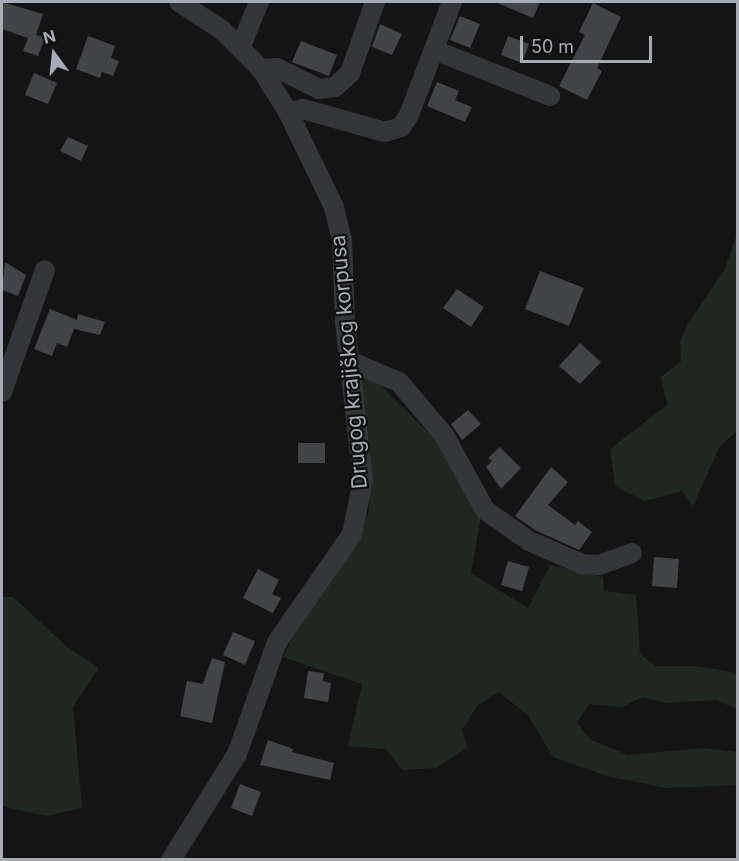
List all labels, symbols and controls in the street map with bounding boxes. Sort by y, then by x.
north arrow [24,24,84,84]
scale bar [523,24,655,62]
text: N [41,25,58,48]
text: 50 m [531,36,574,57]
street label: Drugog krajiškog korpusa [325,234,373,490]

